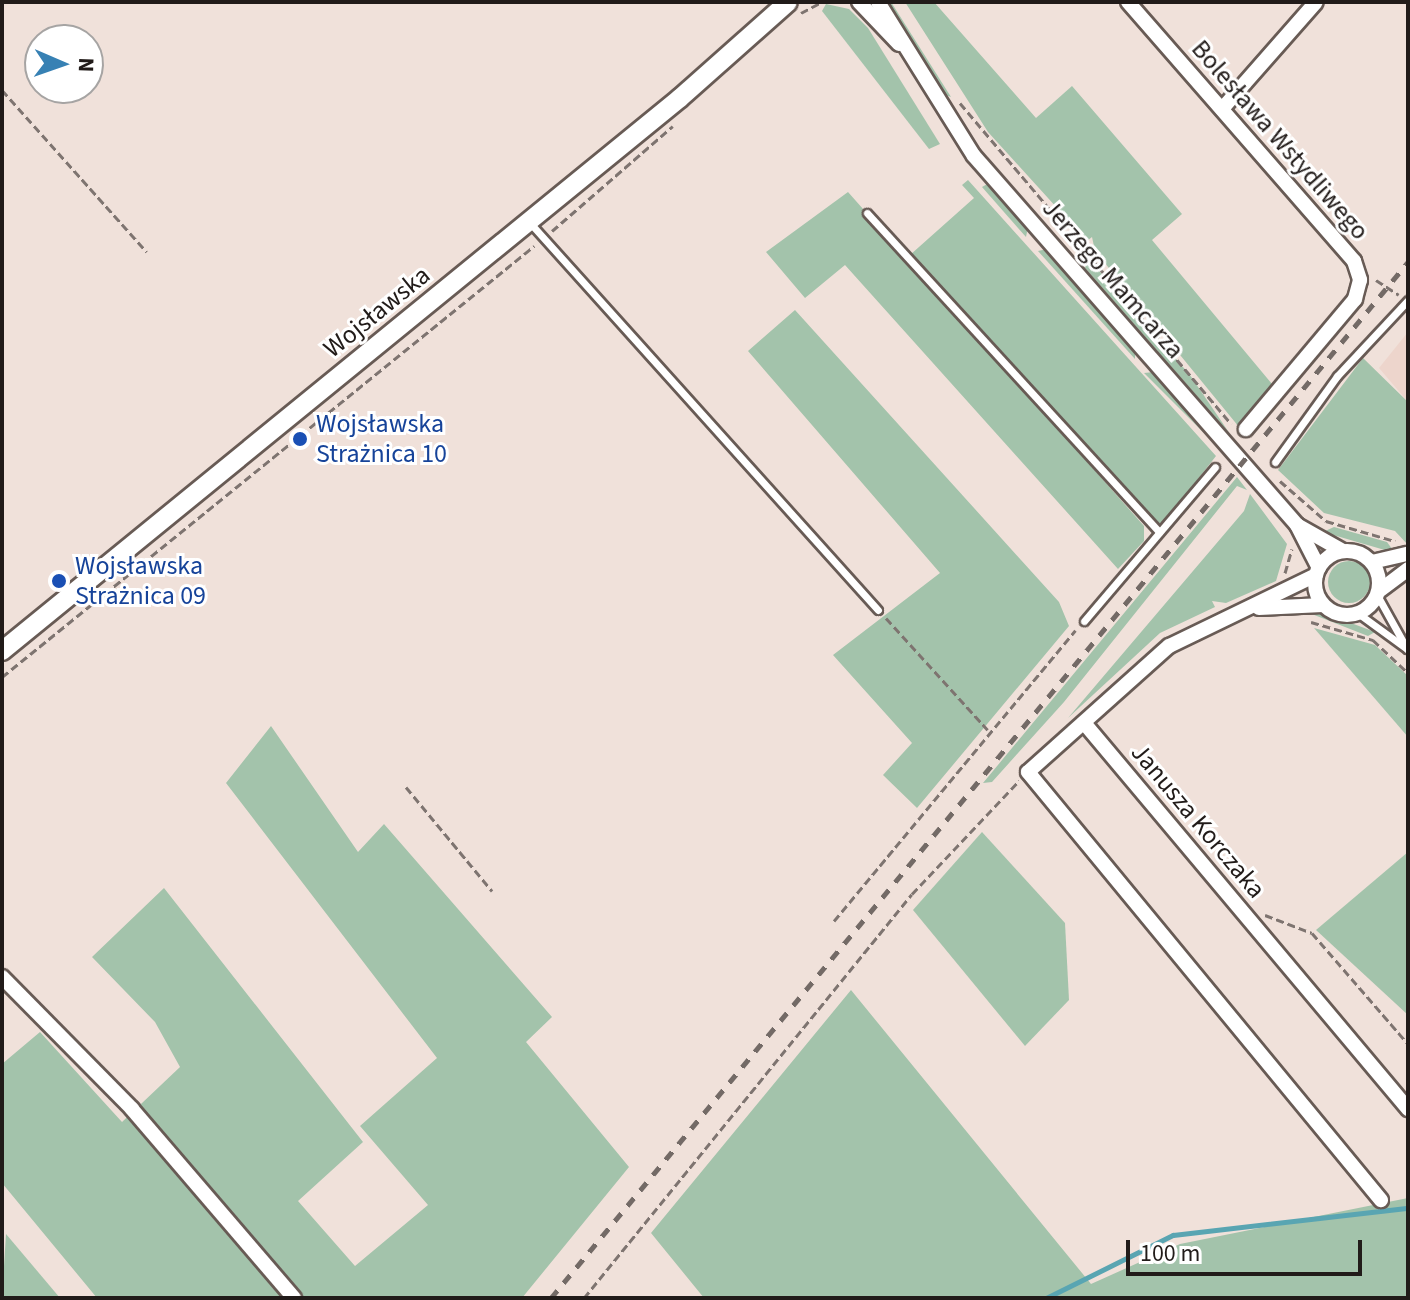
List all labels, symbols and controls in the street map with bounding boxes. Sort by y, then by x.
north arrow [24,24,104,104]
street label: Bolesława Wstydliwego [1185,34,1375,246]
text: N [70,57,102,73]
street label: Jerzego Mamcarza [1035,193,1191,365]
street label: Wojsławska [317,260,437,364]
place label: Wojsławska Strażnica 10 [316,408,447,470]
marker: Wojsławska Strażnica 10 [291,430,309,448]
place label: Wojsławska Strażnica 09 [75,550,206,612]
marker: Wojsławska Strażnica 09 [50,572,68,590]
street label: Janusza Korczaka [1124,737,1272,905]
scale bar [1130,1224,1366,1274]
text: 100 m [1140,1236,1200,1271]

